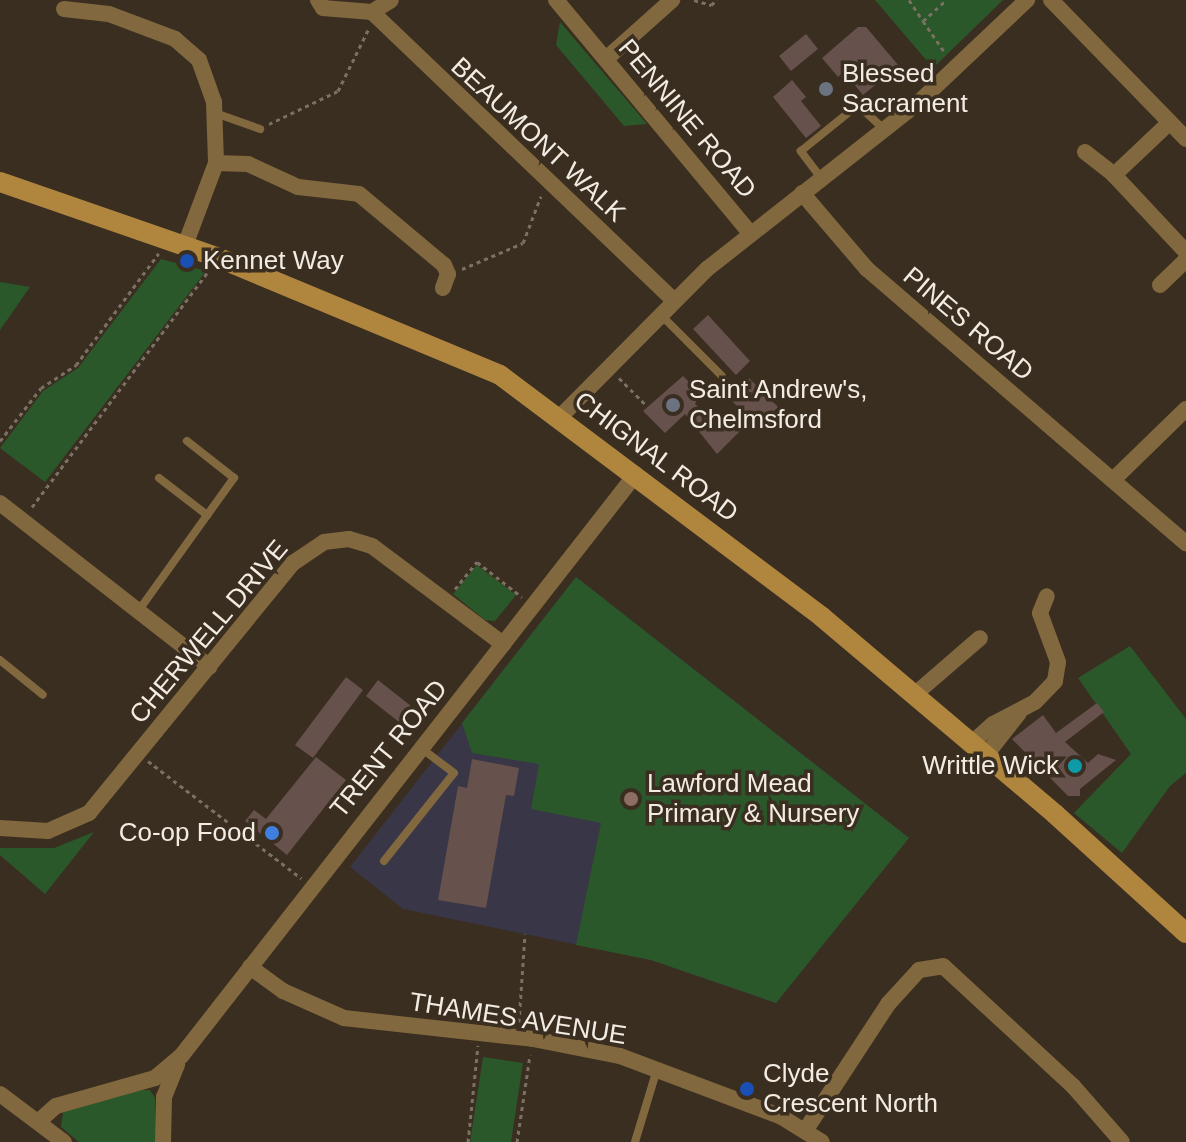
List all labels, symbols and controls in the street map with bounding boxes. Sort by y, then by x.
street label: PENNINE ROAD [611,33,763,205]
street label: BEAUMONT WALK [444,51,632,229]
place label: Blessed Sacrament [842,58,968,120]
marker: Blessed Sacrament [817,80,835,98]
place label: Kennet Way [203,245,344,277]
marker: Kennet Way [178,252,196,270]
street label: PINES ROAD [897,261,1039,387]
place label: Saint Andrew's, Chelmsford [689,374,869,436]
street label: CHIGNAL ROAD [568,385,744,529]
marker: Saint Andrew's, Chelmsford [664,396,682,414]
street label: CHERWELL DRIVE [123,534,295,730]
street label: TRENT ROAD [324,674,454,824]
place label: Writtle Wick [922,750,1059,782]
marker: Writtle Wick [1066,757,1084,775]
place label: Lawford Mead Primary & Nursery [647,768,859,830]
marker: Lawford Mead Primary & Nursery [622,790,640,808]
place label: Co-op Food [119,817,256,849]
marker: Co-op Food [263,824,281,842]
street label: THAMES AVENUE [407,986,629,1052]
place label: Clyde Crescent North [763,1058,938,1120]
marker: Clyde Crescent North [738,1080,756,1098]

